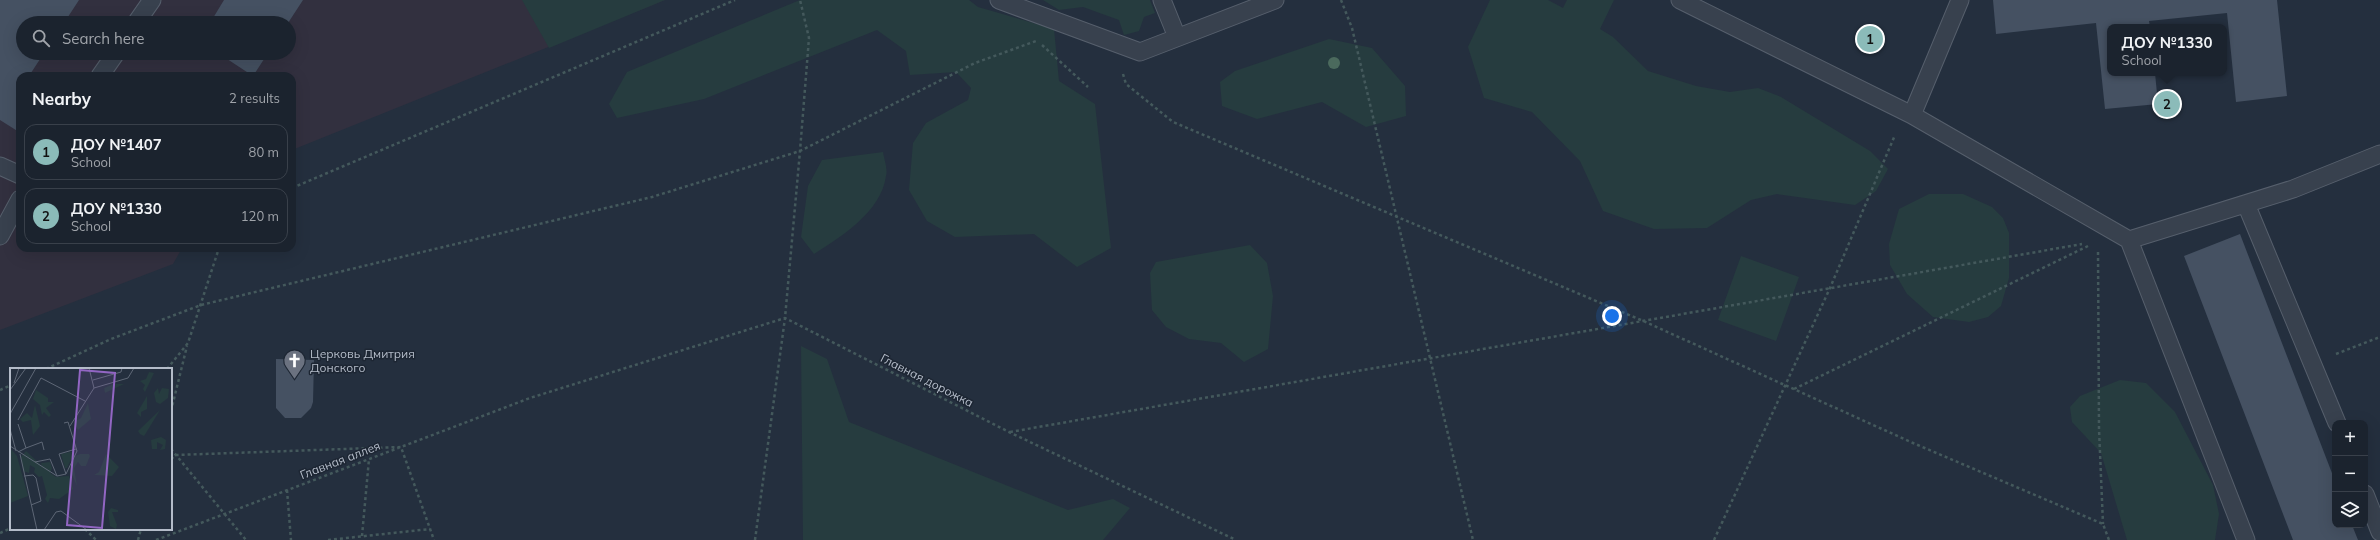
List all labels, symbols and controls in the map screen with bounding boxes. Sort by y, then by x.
search box [16,16,296,60]
pin: 1 [1857,24,1883,54]
popup [2107,24,2227,76]
icon: search [30,27,52,49]
text: Search here [62,29,144,48]
text: ДОУ №1330 [2122,33,2212,52]
text: School [2122,52,2162,68]
text: Nearby [32,88,91,109]
pin: 2 [2154,89,2180,119]
text: 2 results [229,90,280,106]
text: ДОУ №1407 [71,135,162,154]
text: 1 [42,144,50,160]
text: 80 m [249,144,279,160]
text: School [71,154,111,170]
text: ДОУ №1330 [71,199,162,218]
text: 2 [42,208,50,224]
text: 120 m [241,208,279,224]
text: School [71,218,111,234]
your location [1602,306,1622,326]
place label: Церковь Дмитрия Донского [310,346,415,375]
church icon: Церковь Дмитрия Донского [281,347,307,380]
street label: Главная дорожка [878,350,976,410]
inset map [10,368,172,530]
map controls [2332,420,2368,528]
button: + [2332,420,2368,456]
street label: Главная аллея [298,438,382,482]
button: − [2332,456,2368,492]
button: layers [2332,492,2368,528]

